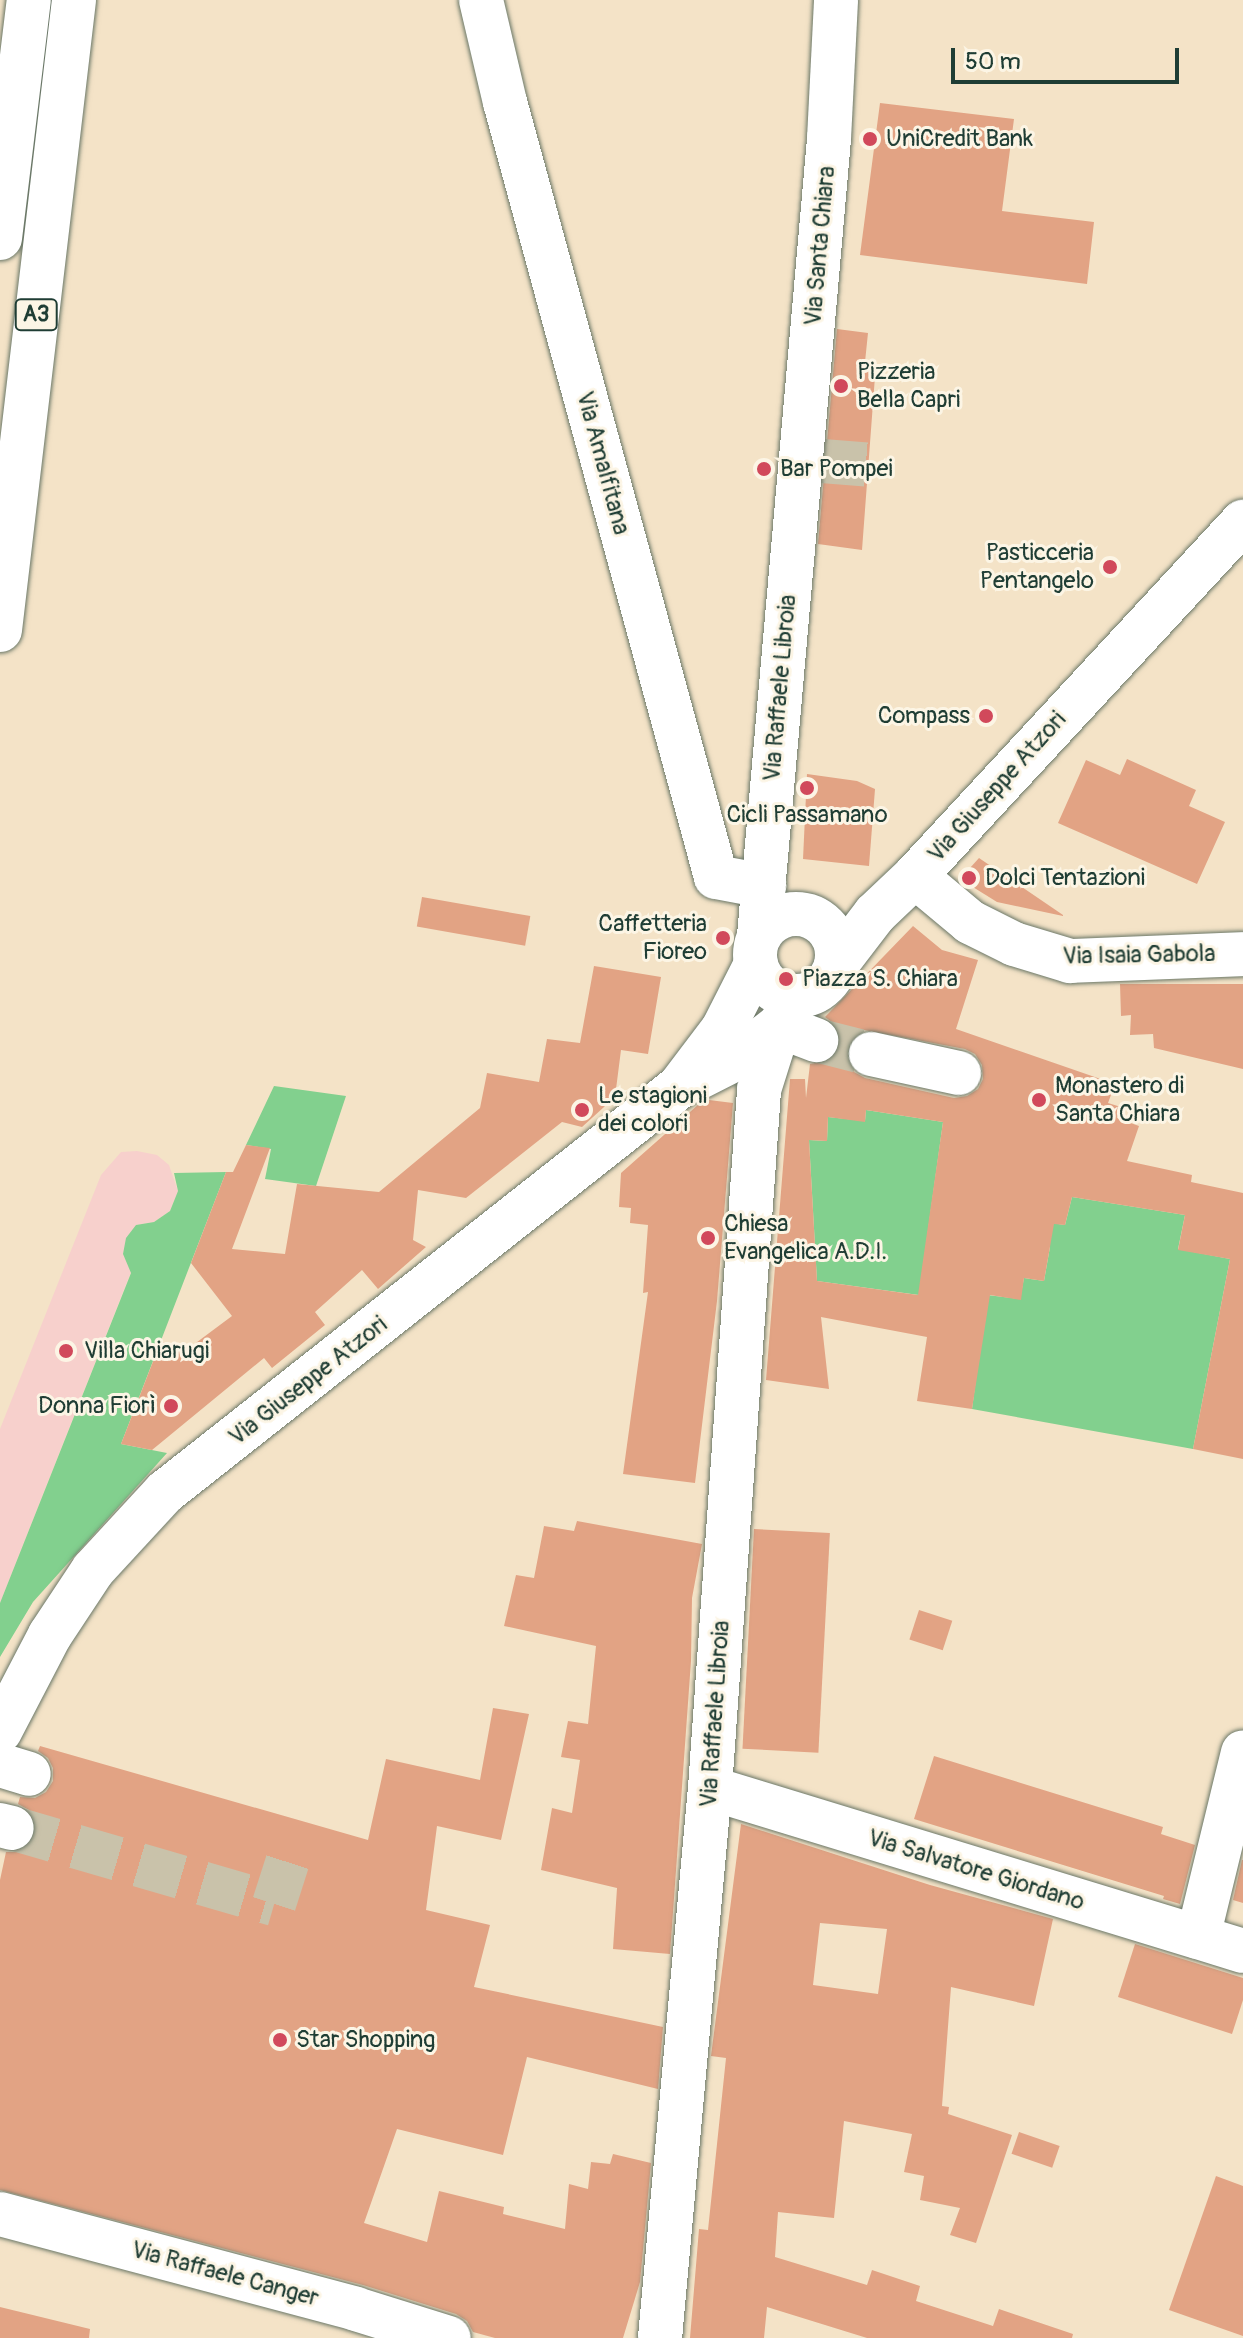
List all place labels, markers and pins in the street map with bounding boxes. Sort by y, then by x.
place label: UniCredit Bank [886,125,1033,153]
marker: UniCredit Bank [861,130,879,148]
place label: Pizzeria Bella Capri [857,358,960,414]
marker: Pizzeria Bella Capri [832,377,850,395]
place label: Bar Pompei [780,455,893,483]
marker: Bar Pompei [755,460,773,478]
place label: Pasticceria Pentangelo [980,539,1094,595]
marker: Pasticceria Pentangelo [1101,558,1119,576]
place label: Compass [878,702,970,730]
marker: Compass [977,707,995,725]
marker: Cicli Passamano [798,779,816,797]
place label: Cicli Passamano [726,801,888,829]
place label: Dolci Tentazioni [985,864,1145,892]
marker: Dolci Tentazioni [960,869,978,887]
place label: Caffetteria Fioreo [598,910,707,966]
marker: Caffetteria Fioreo [714,929,732,947]
place label: Piazza S. Chiara [802,965,958,993]
marker: Piazza S. Chiara [777,970,795,988]
place label: Monastero di Santa Chiara [1055,1072,1184,1128]
place label: Le stagioni dei colori [598,1082,707,1138]
marker: Monastero di Santa Chiara [1030,1091,1048,1109]
marker: Le stagioni dei colori [573,1101,591,1119]
place label: Chiesa Evangelica A.D.I. [724,1210,887,1266]
marker: Chiesa Evangelica A.D.I. [699,1229,717,1247]
place label: Villa Chiarugi [84,1337,209,1365]
marker: Villa Chiarugi [55,1340,77,1362]
place label: Donna Fiorì [38,1392,155,1420]
marker: Donna Fiorì [162,1397,180,1415]
place label: Star Shopping [296,2026,435,2054]
marker: Star Shopping [271,2031,289,2049]

